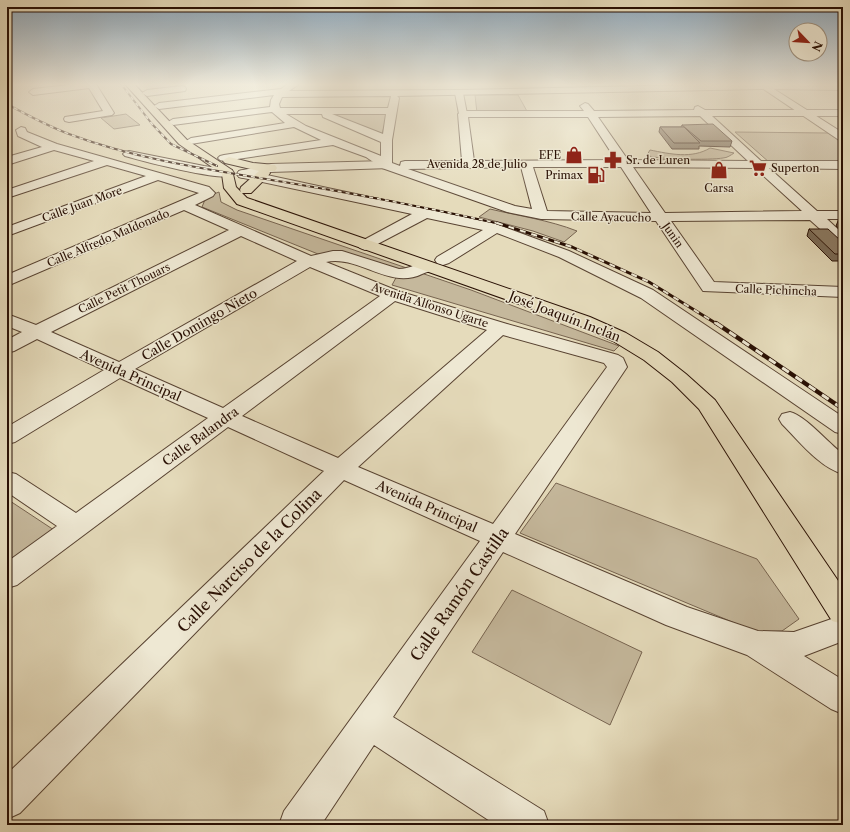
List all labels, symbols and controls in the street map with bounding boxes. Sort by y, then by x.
north arrow [788,22,828,62]
text: N [809,39,825,54]
shop icon: EFE [564,145,584,165]
place label: EFE [539,148,561,162]
pharmacy icon: Sr. de Luren [603,150,623,170]
place label: Sr. de Luren [626,153,690,167]
street label: Avenida 28 de Julio [426,157,527,171]
supermarket icon: Superton [748,158,768,178]
shop icon: Carsa [709,160,729,180]
place label: Superton [771,161,820,175]
fuel station icon: Primax [586,165,606,185]
place label: Primax [545,168,584,182]
place label: Carsa [704,181,734,195]
street label: Calle Juan More [40,183,124,225]
street label: Calle Alfredo Maldonado [45,206,171,270]
street label: Calle Ayacucho [571,209,652,225]
street label: Junin [658,218,687,250]
street label: Calle Petit Thouars [76,260,173,316]
street label: Avenida Alfonso Ugarte [369,279,490,331]
street label: Calle Pichincha [735,282,817,298]
street label: Calle Domingo Nieto [138,284,260,364]
street label: José Joaquín Inclán [505,287,623,345]
street label: Avenida Principal [77,345,184,404]
street label: Calle Balandra [159,403,241,469]
street label: Avenida Principal [373,476,480,535]
street label: Calle Narciso de la Colina [173,483,326,636]
street label: Calle Ramón Castilla [405,523,513,665]

